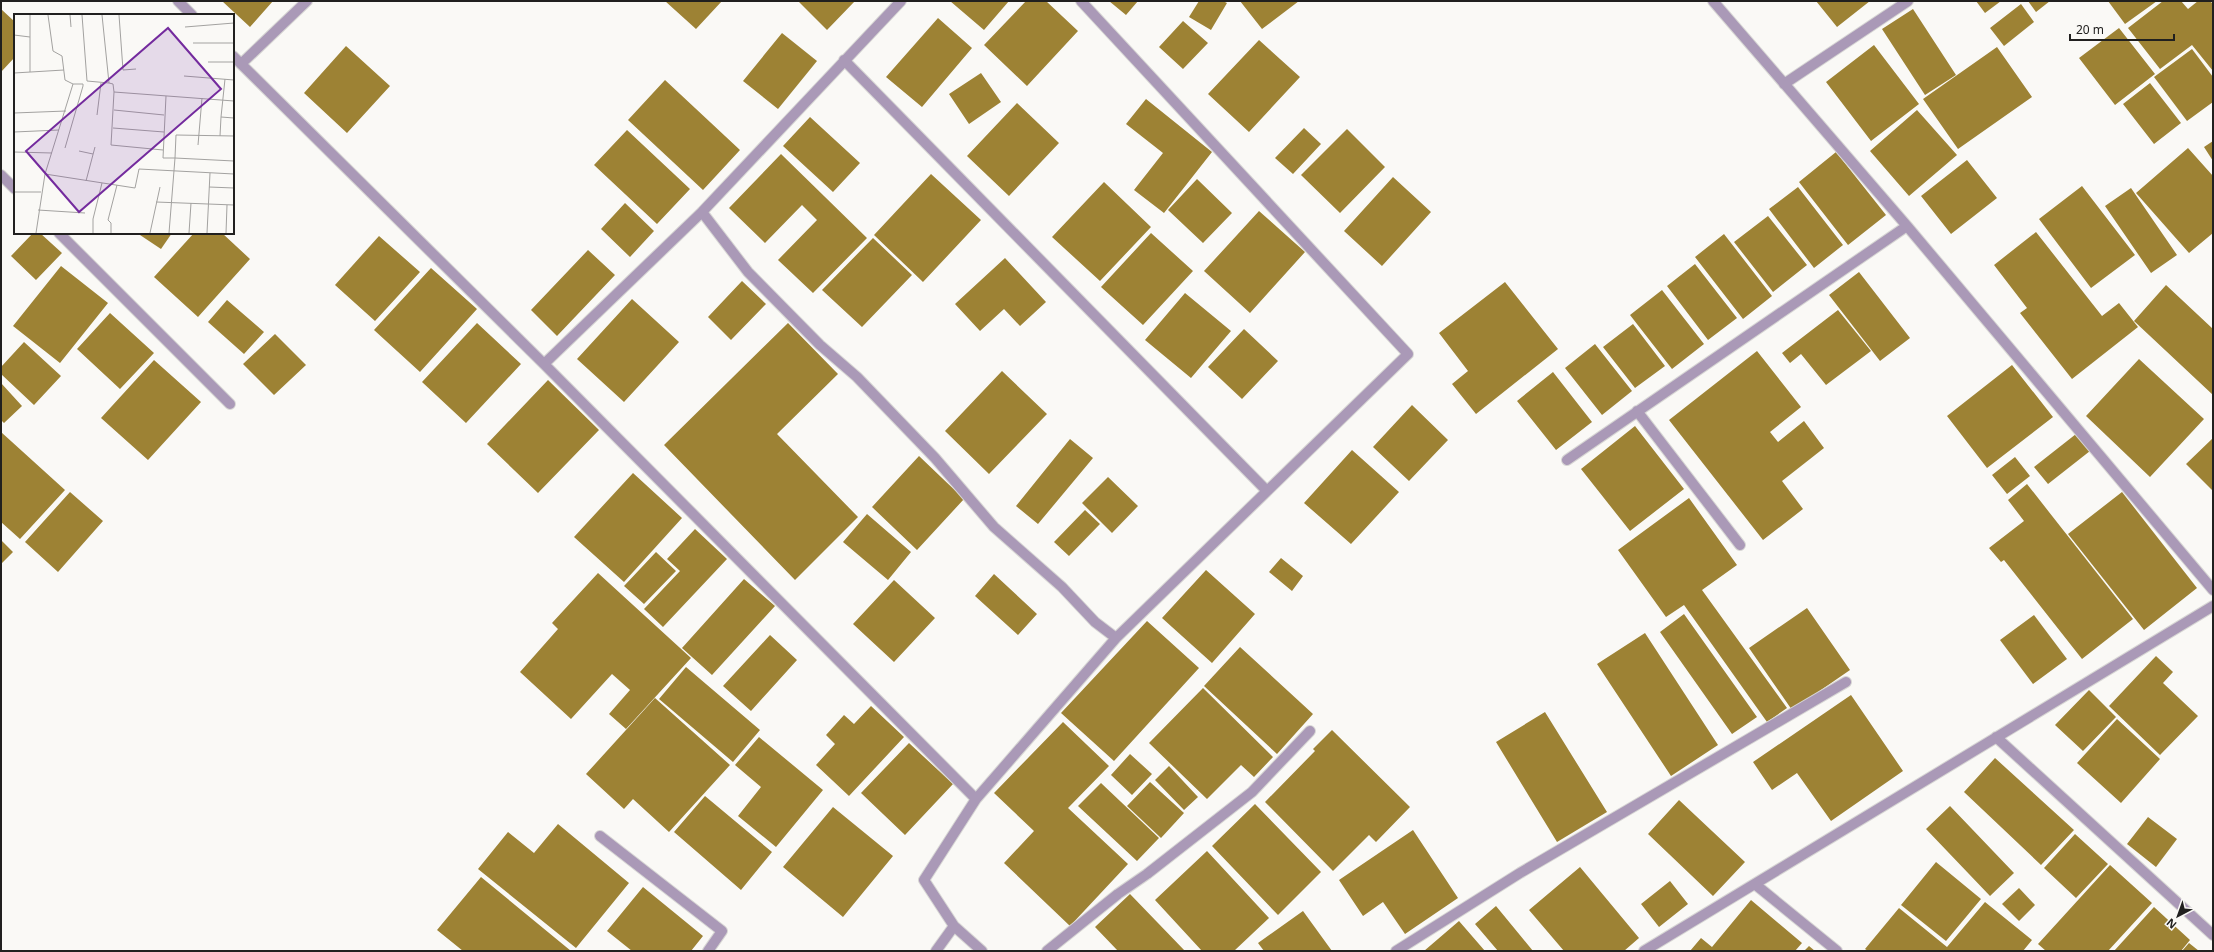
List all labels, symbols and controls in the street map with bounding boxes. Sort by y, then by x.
inset map [14,14,234,234]
scale bar [2070,16,2174,42]
text: 20 m [2076,21,2104,38]
north arrow [2158,896,2198,936]
text: N [2163,915,2179,933]

